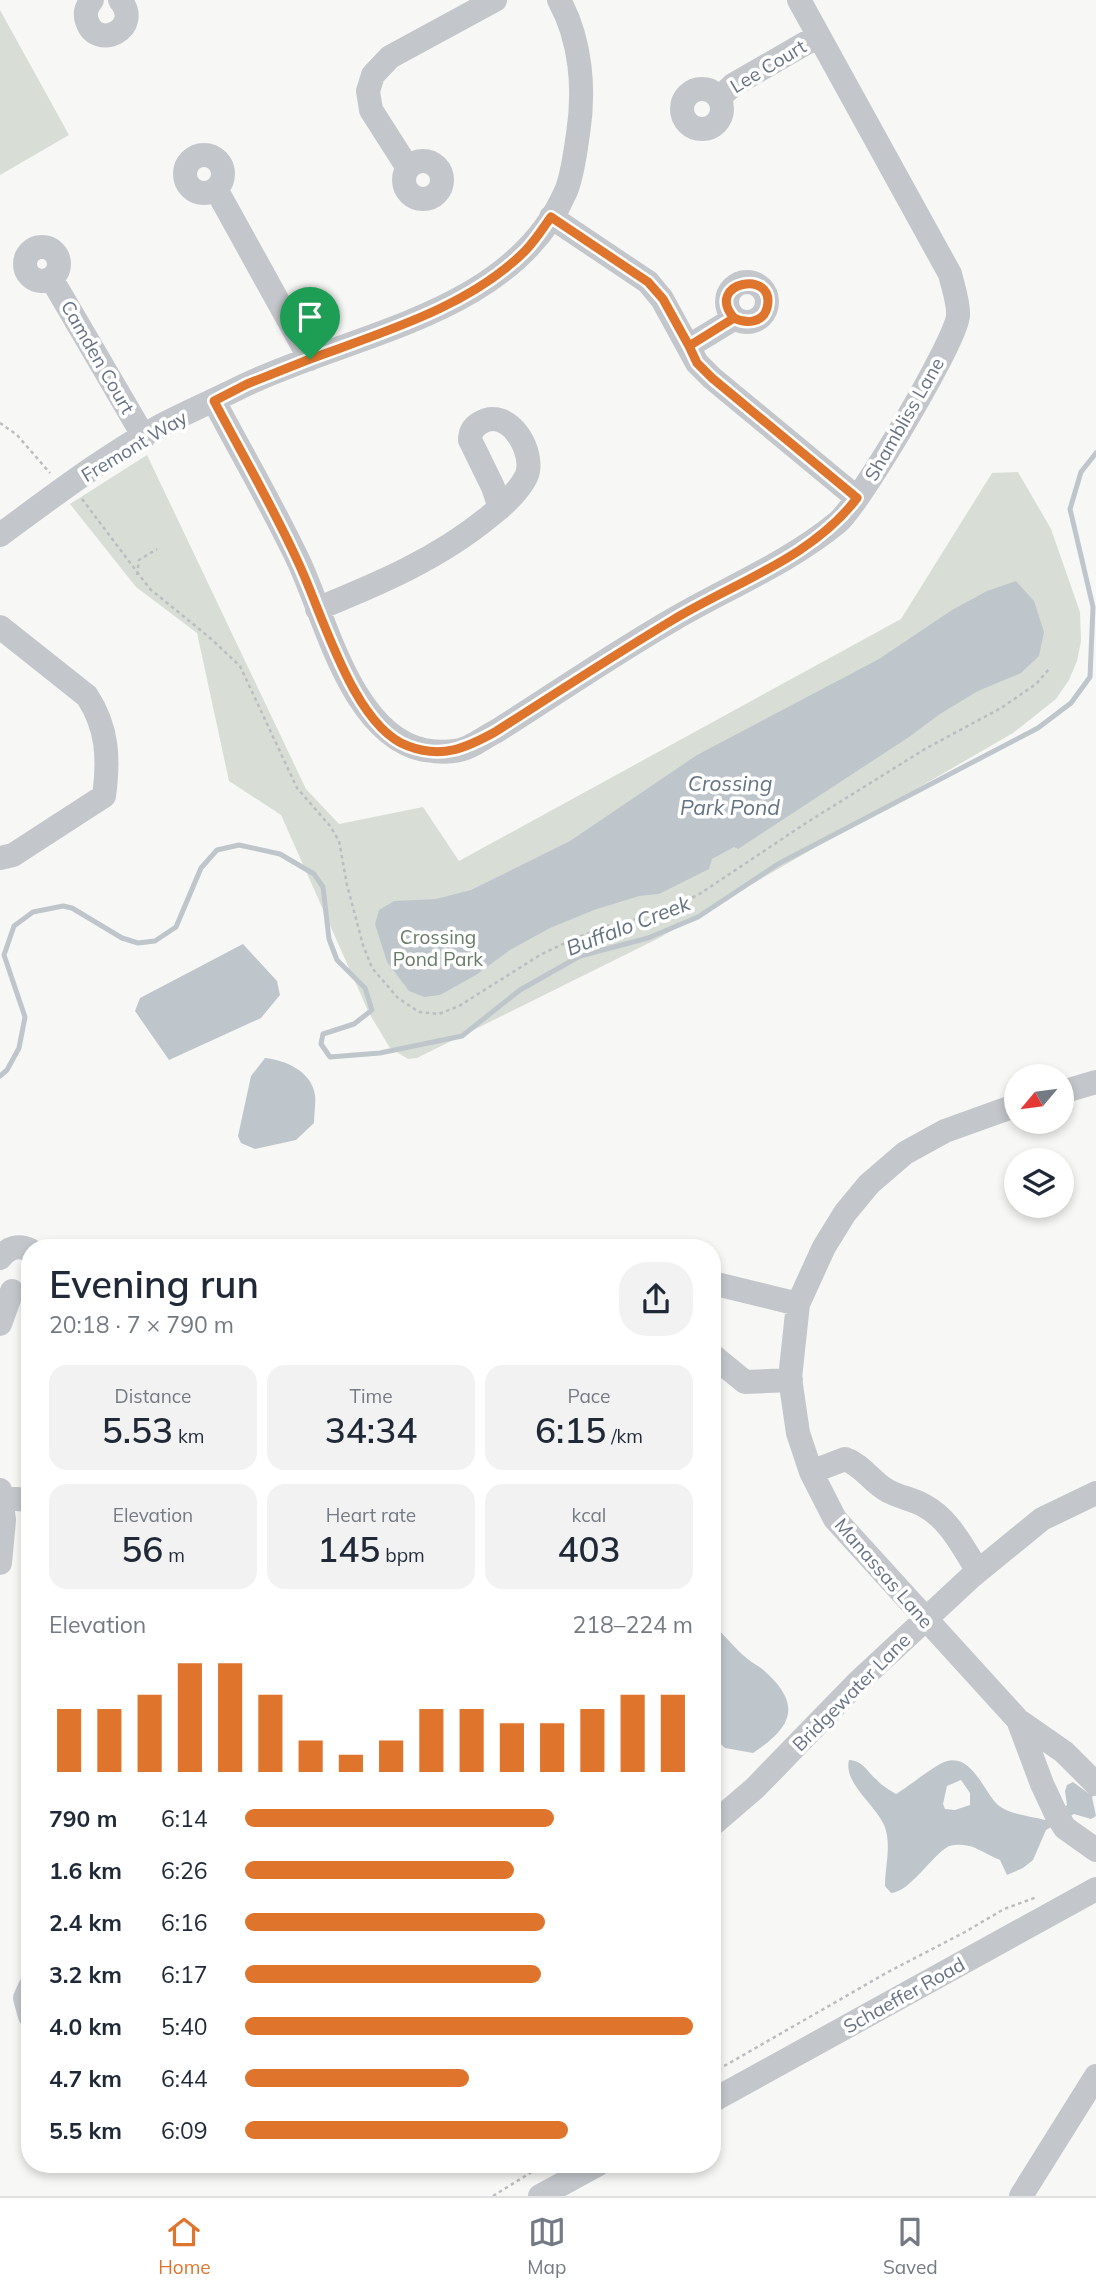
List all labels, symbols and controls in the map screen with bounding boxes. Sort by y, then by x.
street label: Lee Court [726,34,811,98]
pin [280,287,340,359]
street label: Camden Court [56,296,140,418]
icon: arrive [291,298,329,336]
street label: Shambliss Lane [859,353,949,485]
street label: Fremont Way [77,405,191,487]
water label: Crossing Park Pond [680,770,780,820]
water label: Buffalo Creek [562,889,695,961]
park label: Crossing Pond Park [393,925,483,971]
north arrow [1004,1064,1074,1134]
map controls [1004,1064,1074,1218]
button: layers [1004,1148,1074,1218]
text: Evening run [49,1260,259,1308]
button: share [619,1262,693,1336]
text: 20:18 · 7 × 790 m [49,1310,234,1339]
text: Distance [115,1384,191,1408]
text: Time [349,1384,393,1408]
text: Pace [568,1384,610,1408]
text: 5.53 [102,1408,173,1452]
text: 34:34 [325,1408,417,1452]
text: 6:15 [535,1408,606,1452]
text: km [173,1424,204,1448]
text: /km [606,1424,643,1448]
text: Elevation [113,1503,193,1527]
text: Heart rate [326,1503,416,1527]
text: kcal [572,1503,606,1527]
street label: Manassas Lane [830,1513,938,1633]
text: 56 [121,1527,163,1571]
text: 145 [317,1527,380,1571]
text: 403 [557,1527,621,1571]
text: m [163,1543,185,1567]
text: bpm [380,1543,425,1567]
text: Elevation [49,1610,146,1639]
text: 218–224 m [572,1610,693,1639]
street label: Bridgewater Lane [787,1628,915,1756]
text: 790 m [49,1804,117,1833]
text: 6:14 [161,1804,208,1833]
text: 1.6 km [49,1856,122,1885]
text: 6:26 [161,1856,208,1885]
text: 2.4 km [49,1908,122,1937]
text: 6:16 [161,1908,208,1937]
street label: Schaeffer Road [839,1952,969,2038]
text: 3.2 km [49,1960,122,1989]
text: 6:17 [161,1960,208,1989]
text: 4.0 km [49,2012,122,2041]
text: 5:40 [161,2012,208,2041]
text: 4.7 km [49,2064,122,2093]
text: 6:44 [161,2064,208,2093]
text: 5.5 km [49,2116,122,2145]
text: 6:09 [161,2116,208,2145]
tab: Home [158,2213,211,2279]
tab: Map [527,2213,566,2279]
tab: Saved [883,2213,938,2279]

